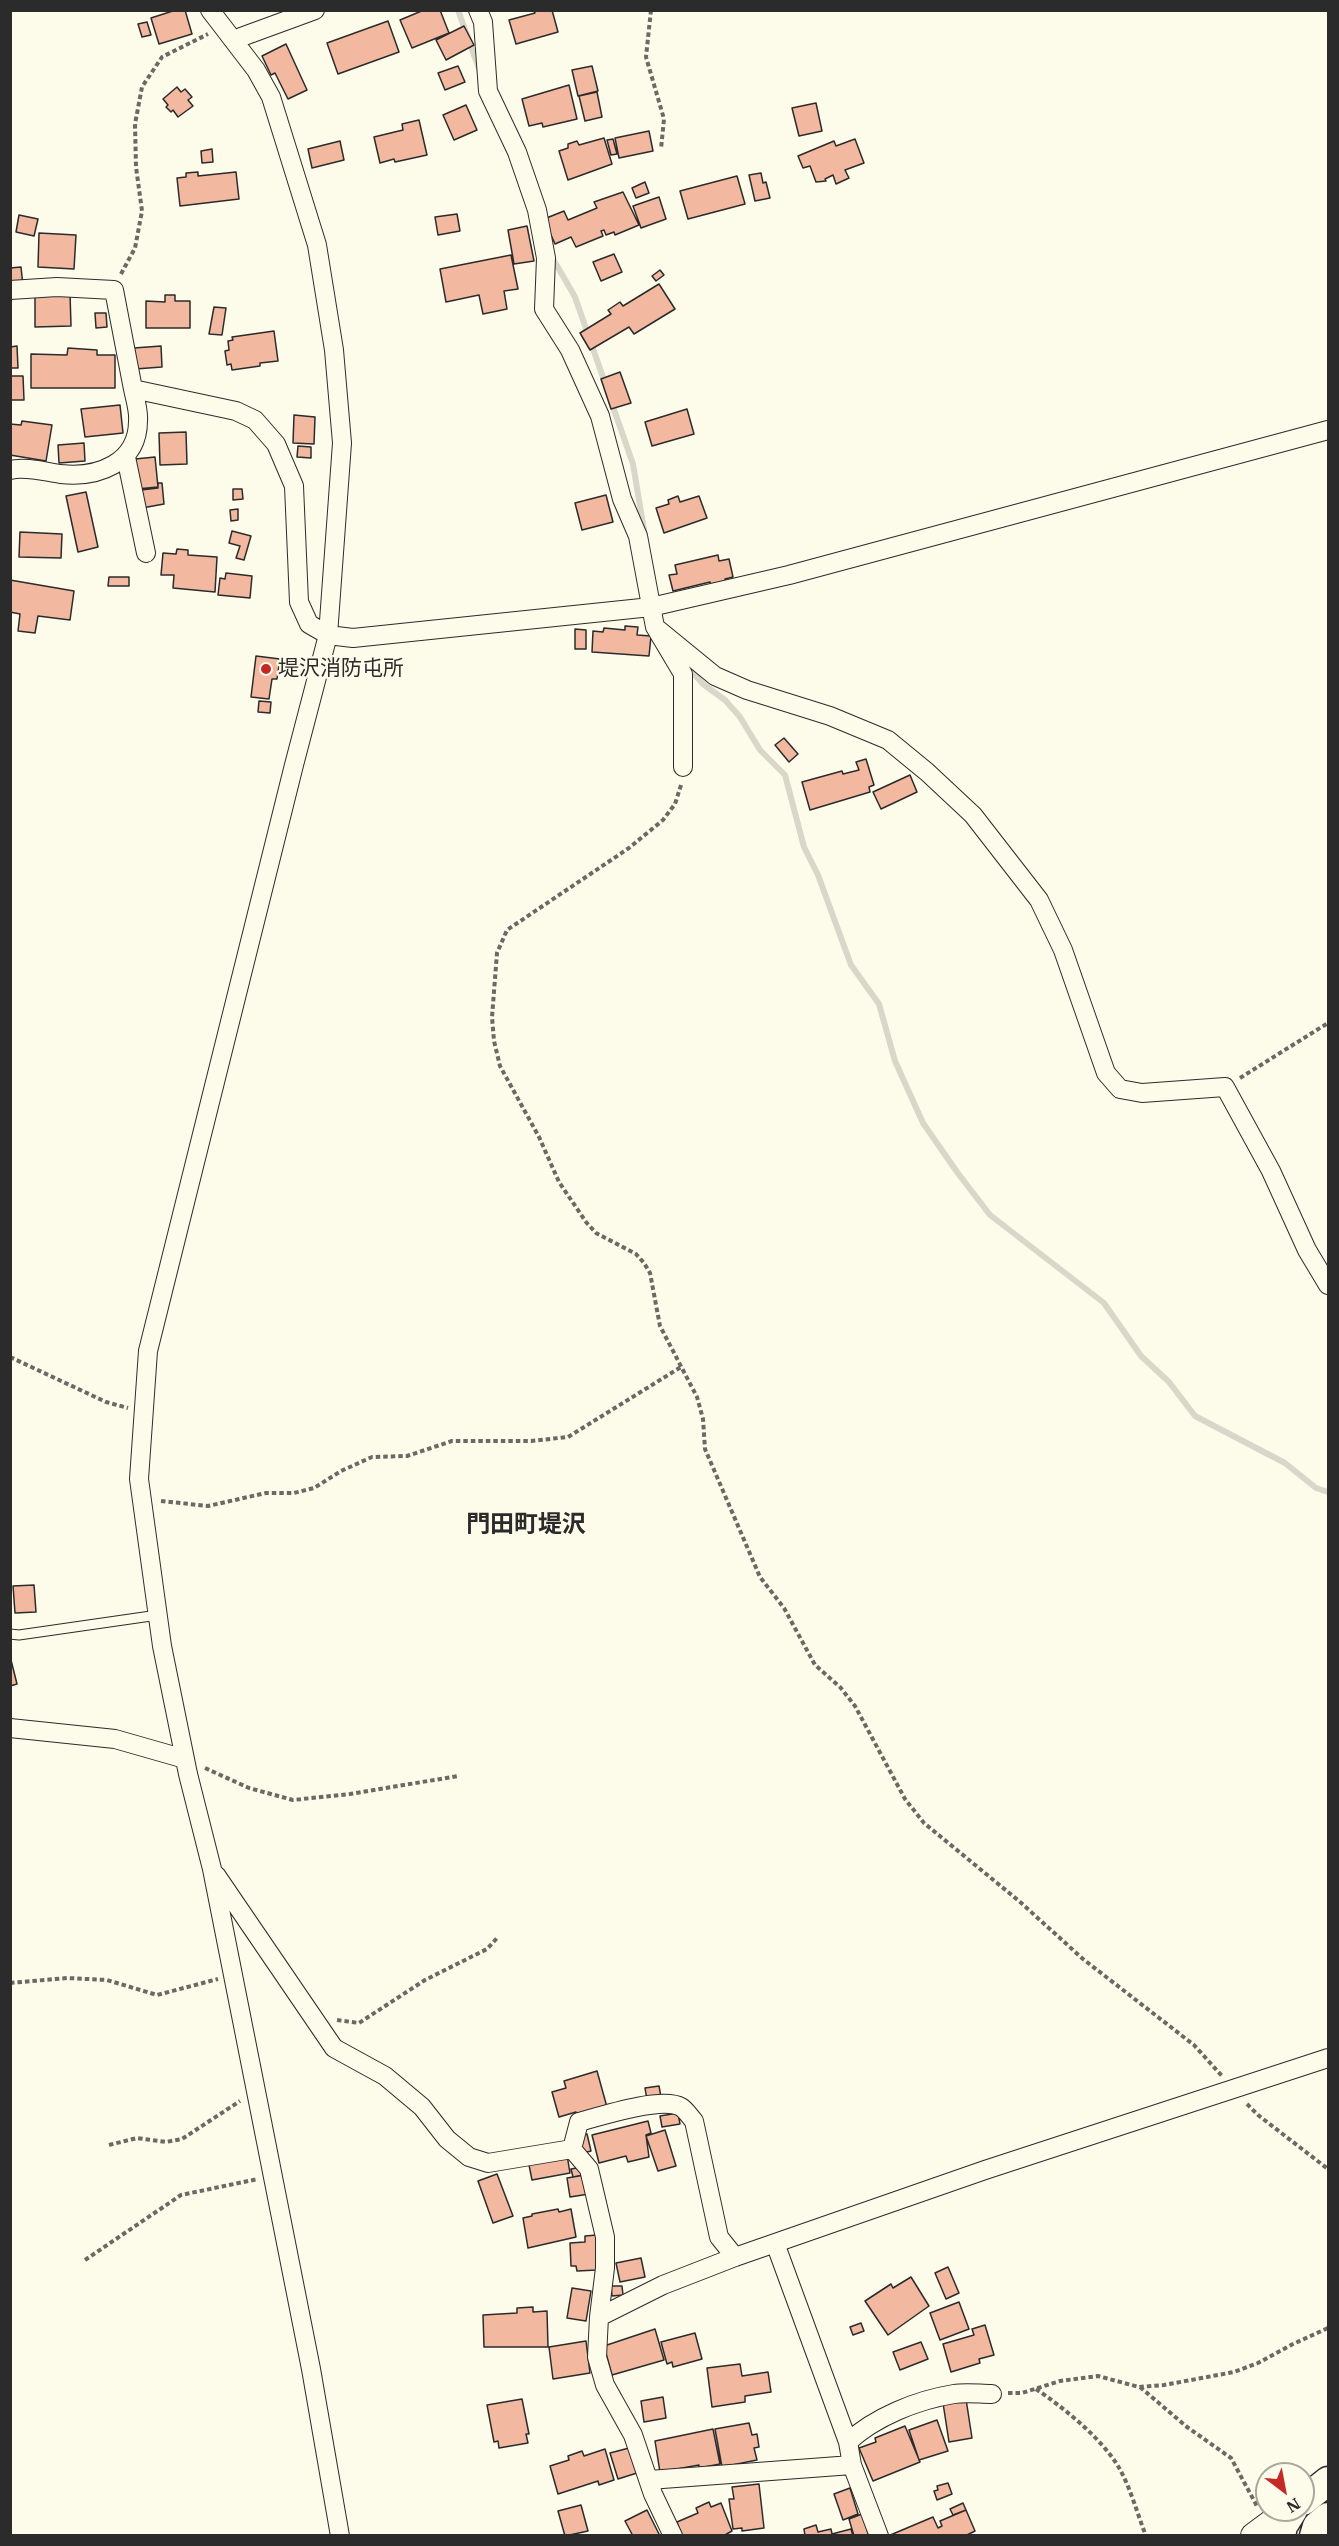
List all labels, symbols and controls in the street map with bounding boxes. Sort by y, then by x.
place label: 堤沢消防屯所 [278,656,404,682]
marker: 堤沢消防屯所 [259,662,273,676]
district label: 門田町堤沢 [466,1511,586,1539]
north arrow [1255,2462,1315,2522]
text: N [1283,2494,1304,2517]

